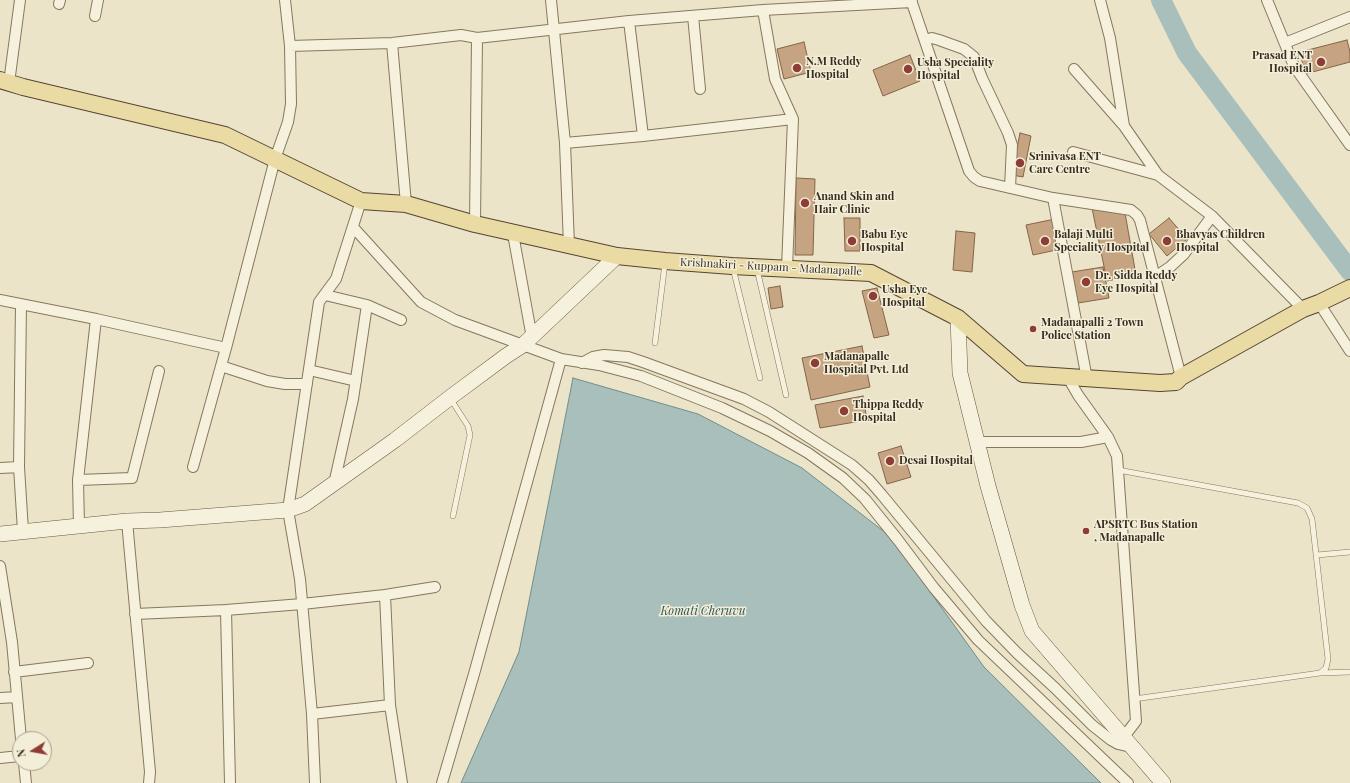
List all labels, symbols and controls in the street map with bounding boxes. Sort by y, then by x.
place label: Prasad ENT Hospital [1252,49,1312,75]
place label: N.M Reddy Hospital [806,55,862,81]
place label: Usha Speciality Hospital [917,56,994,82]
marker: Prasad ENT Hospital [1315,56,1327,68]
marker: N.M Reddy Hospital [791,62,803,74]
marker: Usha Speciality Hospital [902,63,914,75]
place label: Srinivasa ENT Care Centre [1029,150,1101,176]
marker: Srinivasa ENT Care Centre [1014,157,1026,169]
place label: Anand Skin and Hair Clinic [814,190,894,216]
marker: Anand Skin and Hair Clinic [799,197,811,209]
place label: Babu Eye Hospital [861,228,908,254]
place label: Balaji Multi Speciality Hospital [1054,228,1149,254]
place label: Bhavyas Children Hospital [1176,228,1265,254]
marker: Babu Eye Hospital [846,235,858,247]
marker: Balaji Multi Speciality Hospital [1039,235,1051,247]
marker: Bhavyas Children Hospital [1161,235,1173,247]
street label: Krishnakiri - Kuppam - Madanapalle [680,256,862,278]
place label: Dr. Sidda Reddy Eye Hospital [1095,269,1177,295]
marker: Dr. Sidda Reddy Eye Hospital [1080,276,1092,288]
place label: Usha Eye Hospital [882,283,927,309]
marker: Usha Eye Hospital [867,290,879,302]
place label: Madanapalli 2 Town Police Station [1041,316,1143,342]
marker: Madanapalli 2 Town Police Station [1028,324,1038,334]
place label: Madanapalle Hospital Pvt. Ltd [824,350,909,376]
marker: Madanapalle Hospital Pvt. Ltd [809,357,821,369]
place label: Thippa Reddy Hospital [853,398,924,424]
marker: Thippa Reddy Hospital [838,405,850,417]
place label: Desai Hospital [899,454,973,468]
marker: Desai Hospital [884,455,896,467]
place label: APSRTC Bus Station , Madanapalle [1094,518,1198,544]
marker: APSRTC Bus Station , Madanapalle [1081,526,1091,536]
water label: Komati Cheruvu [660,604,746,618]
north arrow [12,731,52,771]
text: N [13,748,29,759]

